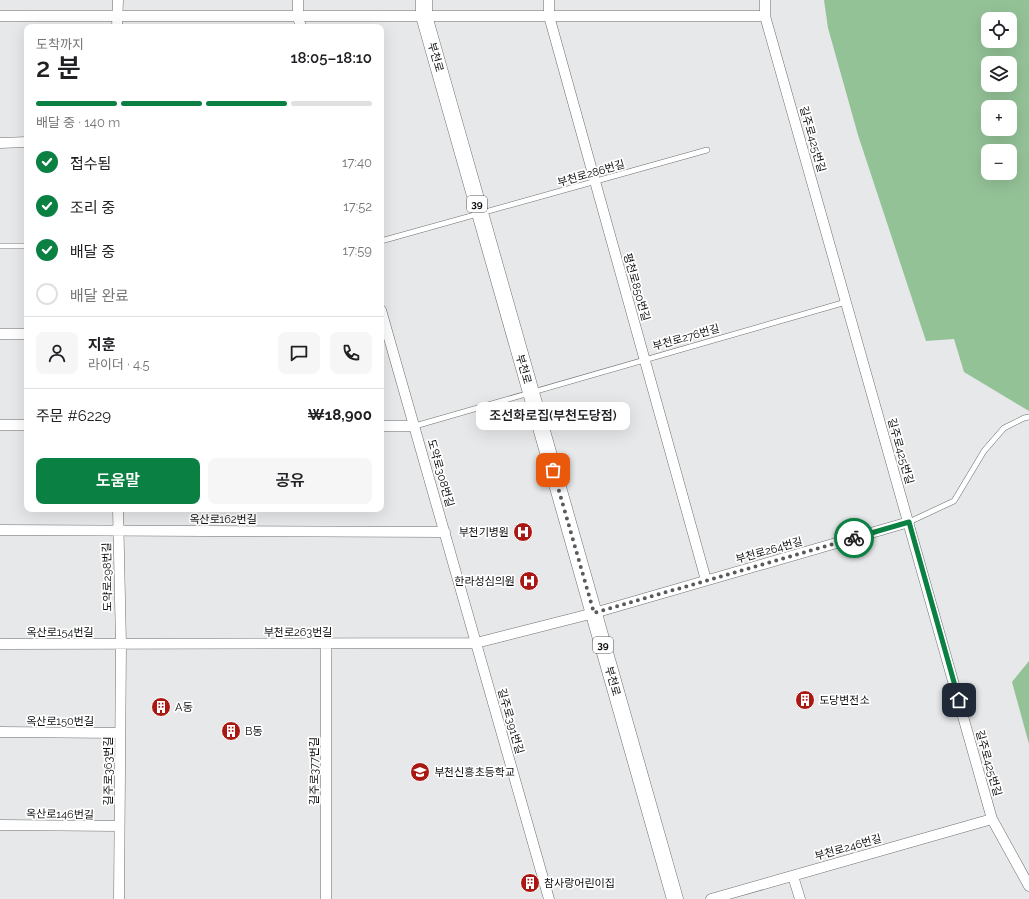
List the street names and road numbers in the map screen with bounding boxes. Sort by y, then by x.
street label: 부천로 [425,41,446,74]
street label: 길주로425번길 [797,104,828,174]
street label: 부천로286번길 [556,158,626,189]
road number: 39 [467,196,487,212]
street label: 평천로850번길 [621,252,652,323]
street label: 부천로276번길 [651,322,721,353]
street label: 부천로 [513,353,534,386]
street label: 길주로425번길 [885,416,916,486]
street label: 도약로308번길 [425,438,456,508]
street label: 옥산로162번길 [189,513,257,526]
street label: 부천로264번길 [734,535,804,566]
street label: 도약로298번길 [100,542,115,612]
street label: 옥산로154번길 [26,626,94,639]
street label: 부천로263번길 [264,626,332,639]
road number: 39 [593,637,613,653]
street label: 부천로 [602,665,623,698]
street label: 길주로391번길 [495,687,526,755]
street label: 옥산로150번길 [26,715,94,728]
street label: 길주로425번길 [973,728,1004,798]
street label: 길주로363번길 [102,737,115,805]
street label: 길주로377번길 [308,737,321,805]
street label: 옥산로146번길 [26,807,94,822]
street label: 부천로246번길 [813,832,883,863]

